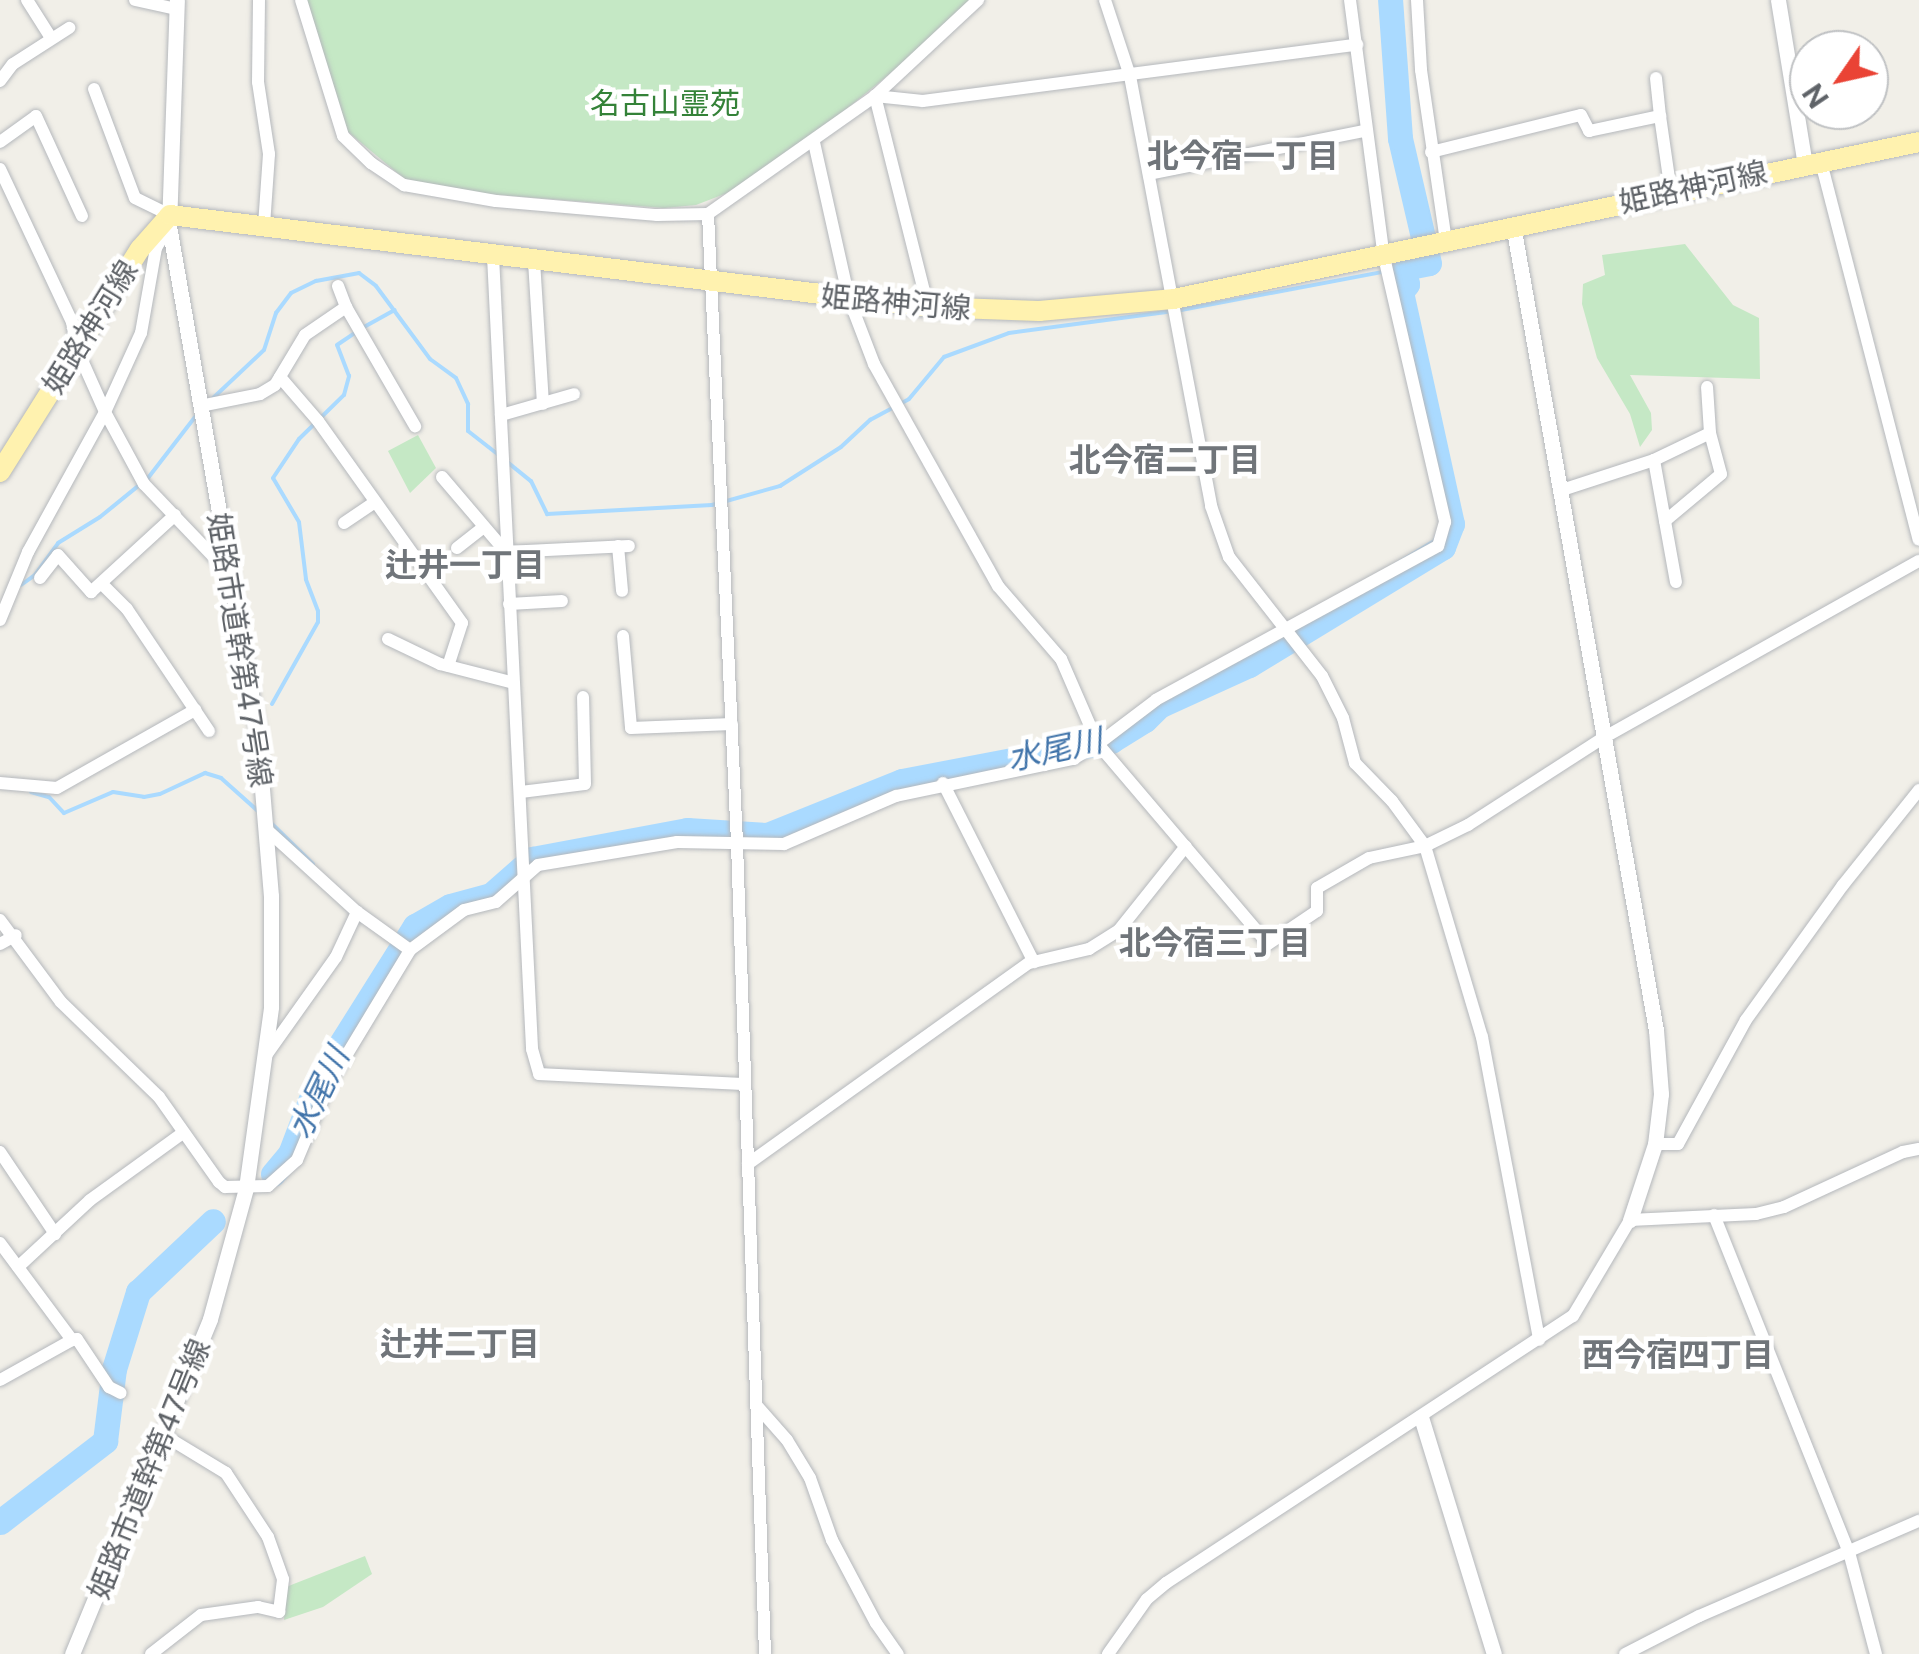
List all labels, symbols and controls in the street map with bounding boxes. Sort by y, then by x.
north arrow [1789,30,1889,130]
text: N [1796,78,1835,114]
park label: 名古山霊苑 [590,85,740,121]
district label: 北今宿一丁目 [1147,137,1339,175]
street label: 姫路神河線 [1616,154,1770,220]
street label: 姫路神河線 [35,254,145,400]
street label: 姫路神河線 [820,278,972,326]
district label: 北今宿二丁目 [1069,441,1261,479]
street label: 姫路市道幹第47号線 [201,510,279,790]
district label: 辻井一丁目 [385,546,545,584]
water label: 水尾川 [1004,721,1106,779]
district label: 北今宿三丁目 [1119,924,1311,962]
water label: 水尾川 [281,1041,357,1145]
district label: 辻井二丁目 [380,1325,540,1363]
street label: 姫路市道幹第47号線 [80,1334,218,1604]
district label: 西今宿四丁目 [1582,1336,1774,1374]

